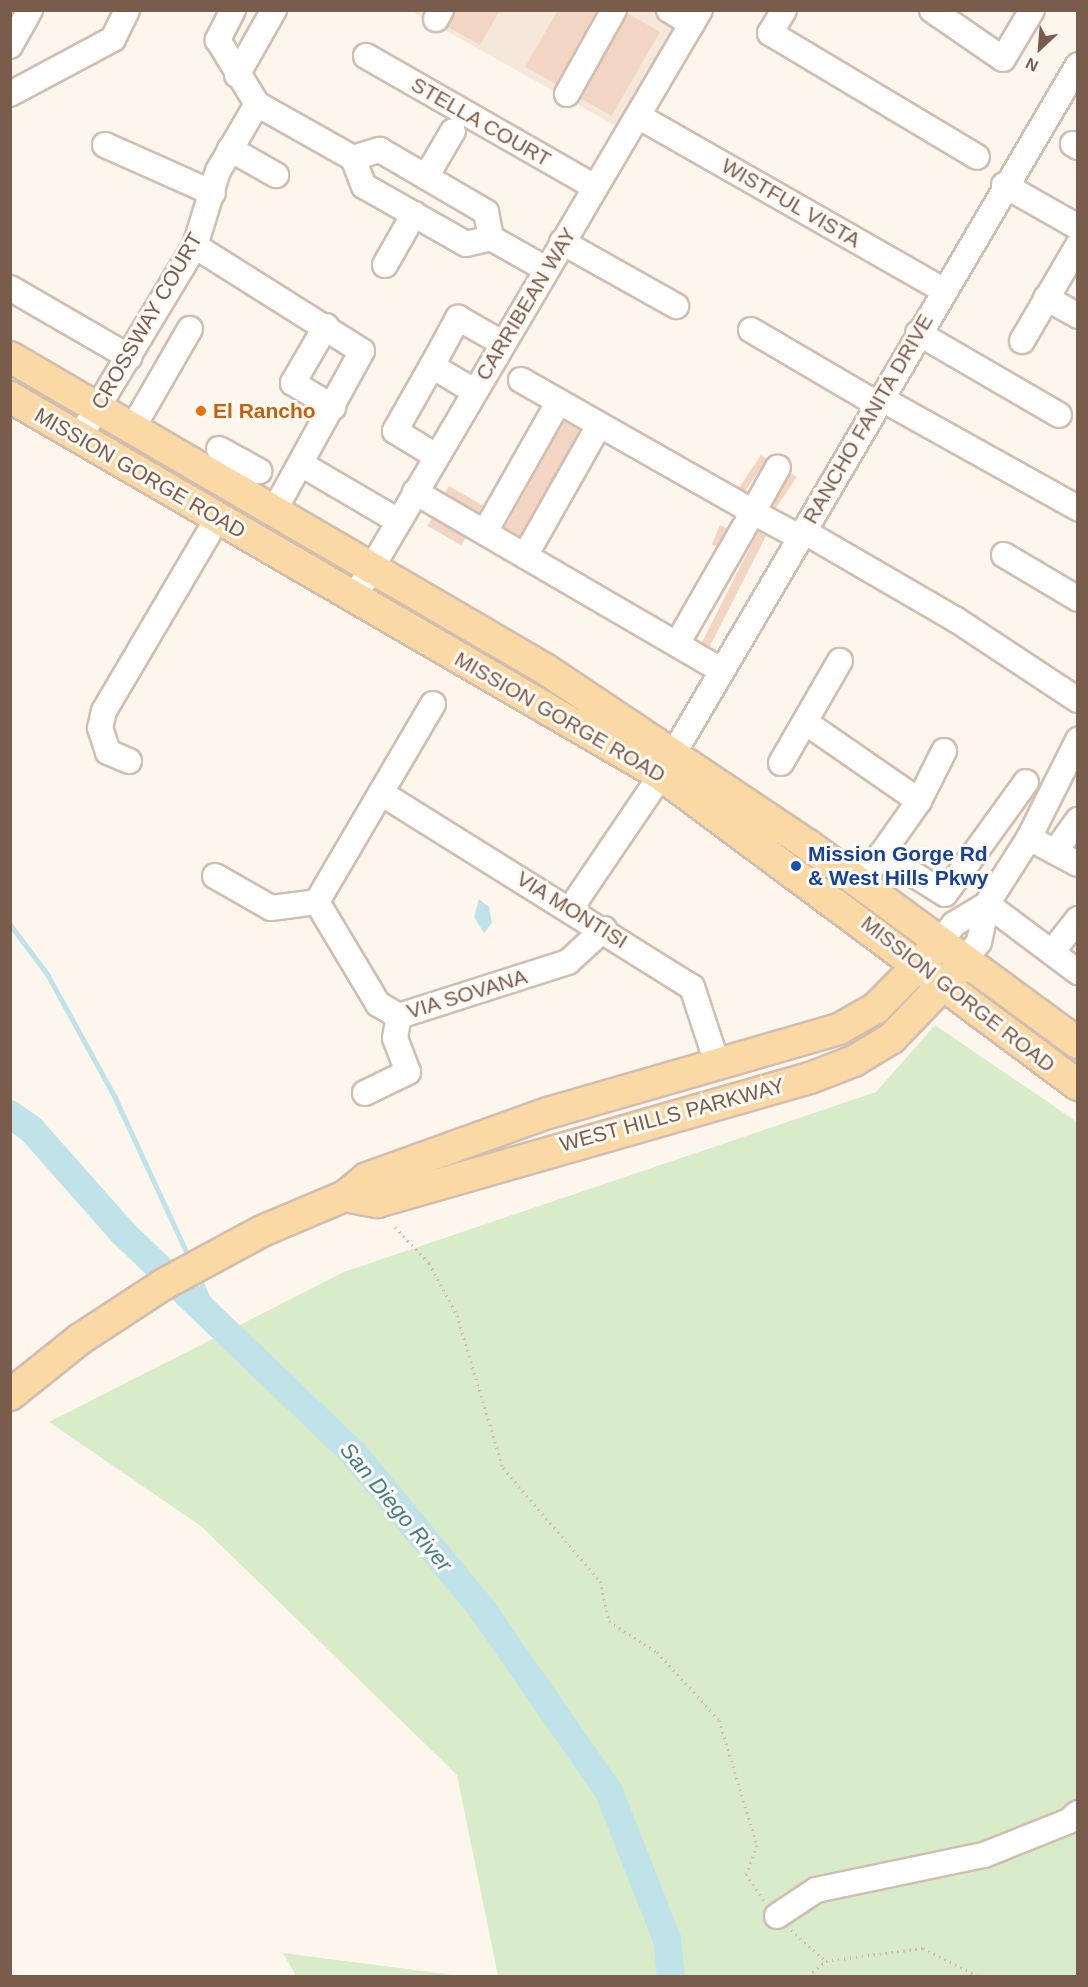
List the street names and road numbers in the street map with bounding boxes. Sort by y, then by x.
street label: STELLA COURT [406,72,556,172]
street label: WISTFUL VISTA [717,153,865,253]
street label: CARRIBEAN WAY [470,223,582,385]
street label: CROSSWAY COURT [86,228,208,414]
street label: RANCHO FANITA DRIVE [797,309,939,529]
street label: MISSION GORGE ROAD [30,402,250,544]
street label: MISSION GORGE ROAD [450,646,670,788]
street label: VIA MONTISI [511,866,633,954]
street label: MISSION GORGE ROAD [856,910,1060,1078]
street label: VIA SOVANA [403,964,531,1024]
street label: WEST HILLS PARKWAY [557,1073,787,1157]

